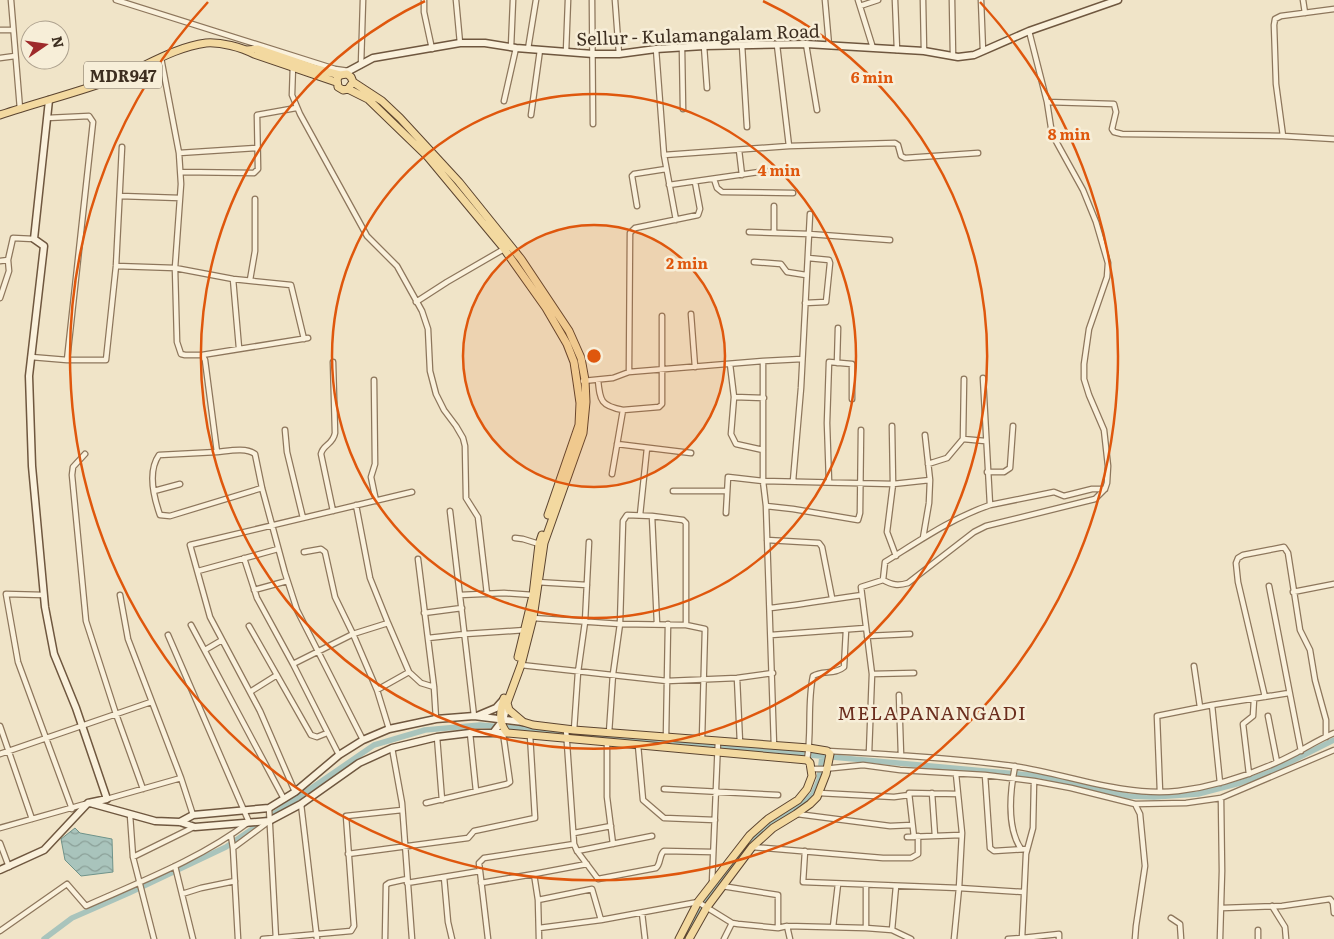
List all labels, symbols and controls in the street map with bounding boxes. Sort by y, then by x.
street label: Sellur - Kulamangalam Road [576,16,820,52]
north arrow [20,20,70,70]
text: N [48,34,70,50]
road number: MDR947 [84,62,162,88]
text: 6 min [851,65,894,88]
text: 8 min [1048,122,1091,145]
text: 4 min [758,158,801,181]
text: 2 min [666,251,709,274]
centre of rings [585,347,603,365]
district label: MELAPANANGADI [837,698,1027,726]

